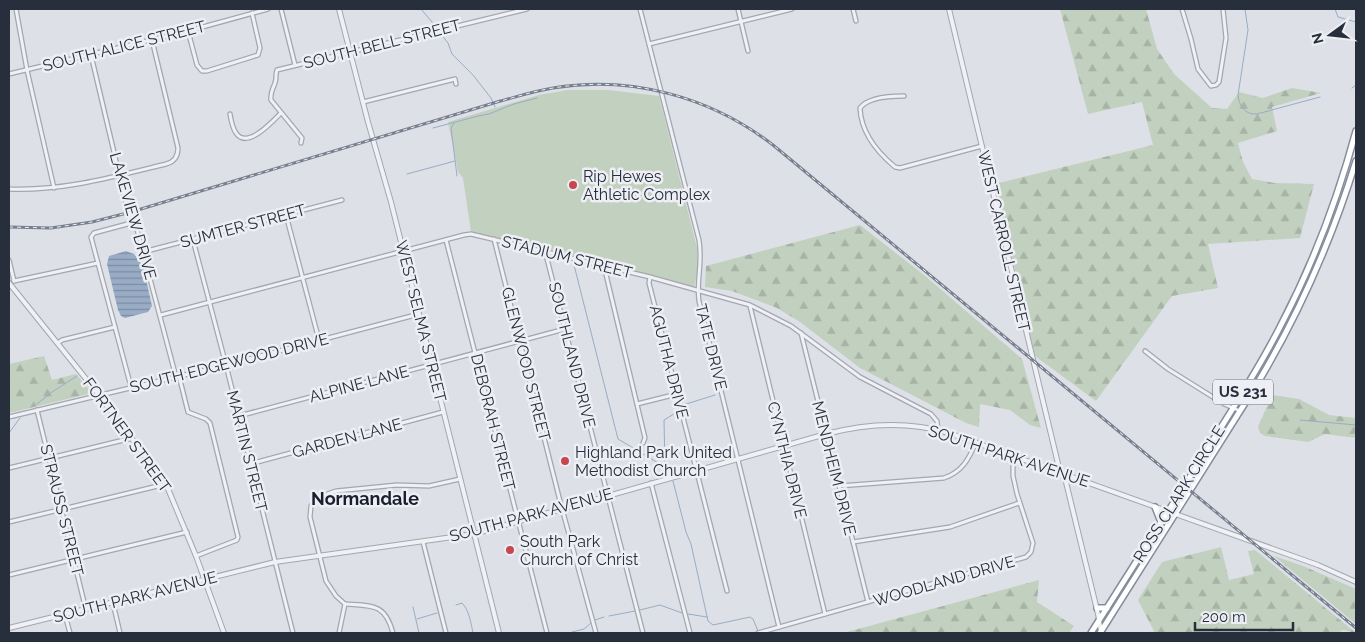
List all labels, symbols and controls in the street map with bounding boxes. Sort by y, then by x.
north arrow [1305,10,1355,60]
street label: SOUTH BELL STREET [301,15,463,73]
street label: SOUTH ALICE STREET [41,17,208,75]
text: N [1308,31,1327,46]
street label: WEST CARROLL STREET [974,149,1034,334]
street label: LAKEVIEW DRIVE [106,150,160,282]
place label: Rip Hewes Athletic Complex [583,167,710,204]
marker: Rip Hewes Athletic Complex [567,179,579,191]
street label: SUMTER STREET [178,200,308,252]
street label: STADIUM STREET [500,232,634,282]
street label: WEST SELMA STREET [392,238,450,404]
street label: SOUTHLAND DRIVE [545,280,599,430]
street label: GLENWOOD STREET [498,285,554,443]
street label: TATE DRIVE [691,302,731,392]
street label: AGUTHA DRIVE [646,303,692,421]
street label: SOUTH EDGEWOOD DRIVE [128,329,331,397]
street label: DEBORAH STREET [467,352,519,492]
street label: ALPINE LANE [307,361,411,406]
street label: FORTNER STREET [79,374,175,496]
road number: US 231 [1213,380,1273,404]
street label: MARTIN STREET [223,388,271,514]
street label: MENDHEIM DRIVE [808,399,860,537]
street label: CYNTHIA DRIVE [763,400,811,521]
street label: GARDEN LANE [290,414,404,462]
street label: SOUTH PARK AVENUE [926,421,1092,491]
street label: ROSS CLARK CIRCLE [1129,422,1229,566]
street label: STRAUSS STREET [36,442,88,578]
place label: Highland Park United Methodist Church [575,443,732,480]
marker: Highland Park United Methodist Church [559,455,571,467]
street label: SOUTH PARK AVENUE [447,484,615,546]
district label: Normandale [311,488,419,509]
place label: South Park Church of Christ [520,532,639,569]
marker: South Park Church of Christ [504,544,516,556]
street label: WOODLAND DRIVE [871,552,1017,610]
street label: SOUTH PARK AVENUE [51,567,219,627]
scale bar [1195,600,1292,632]
text: 200 m [1202,608,1246,626]

